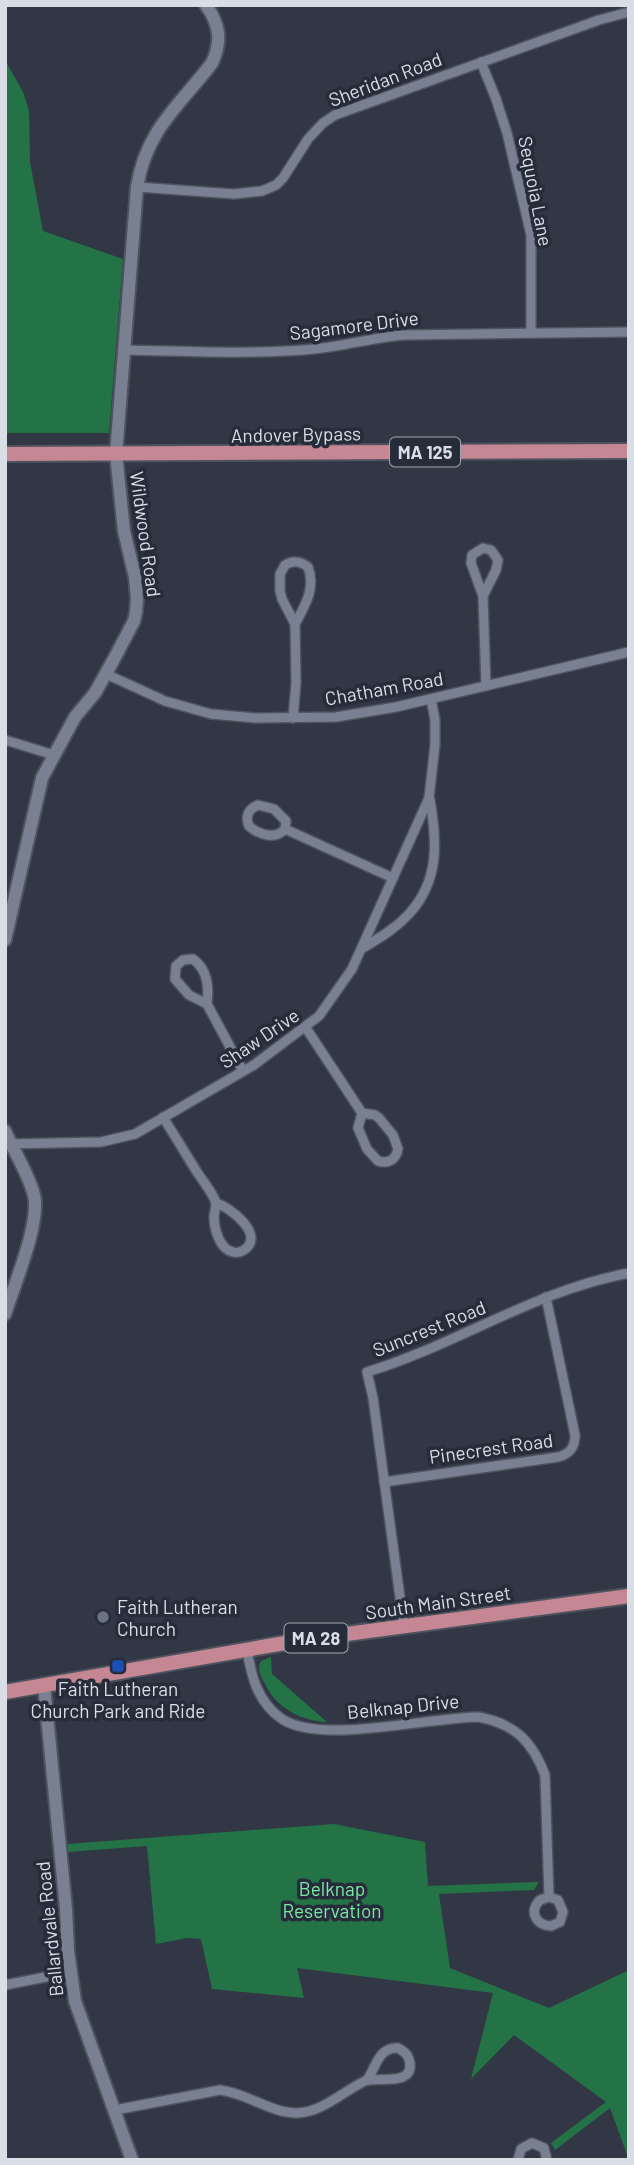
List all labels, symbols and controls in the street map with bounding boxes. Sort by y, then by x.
street label: Sheridan Road [325,47,445,111]
street label: Sequoia Lane [514,134,558,248]
street label: Sagamore Drive [288,306,420,344]
street label: Andover Bypass [231,421,361,447]
road number: MA 125 [390,438,460,466]
street label: Wildwood Road [126,470,166,598]
street label: Chatham Road [323,666,445,710]
street label: Shaw Drive [215,1003,303,1073]
street label: Suncrest Road [369,1295,489,1361]
street label: Pinecrest Road [428,1428,554,1468]
street label: South Main Street [364,1580,512,1624]
place label: Faith Lutheran Church [117,1595,238,1640]
marker: Faith Lutheran Church [95,1609,111,1625]
road number: MA 28 [284,1624,348,1652]
marker: Faith Lutheran Church Park and Ride [110,1658,126,1674]
place label: Faith Lutheran Church Park and Ride [31,1677,205,1722]
street label: Belknap Drive [346,1689,460,1723]
street label: Ballardvale Road [30,1860,68,1998]
park label: Belknap Reservation [282,1877,382,1922]

